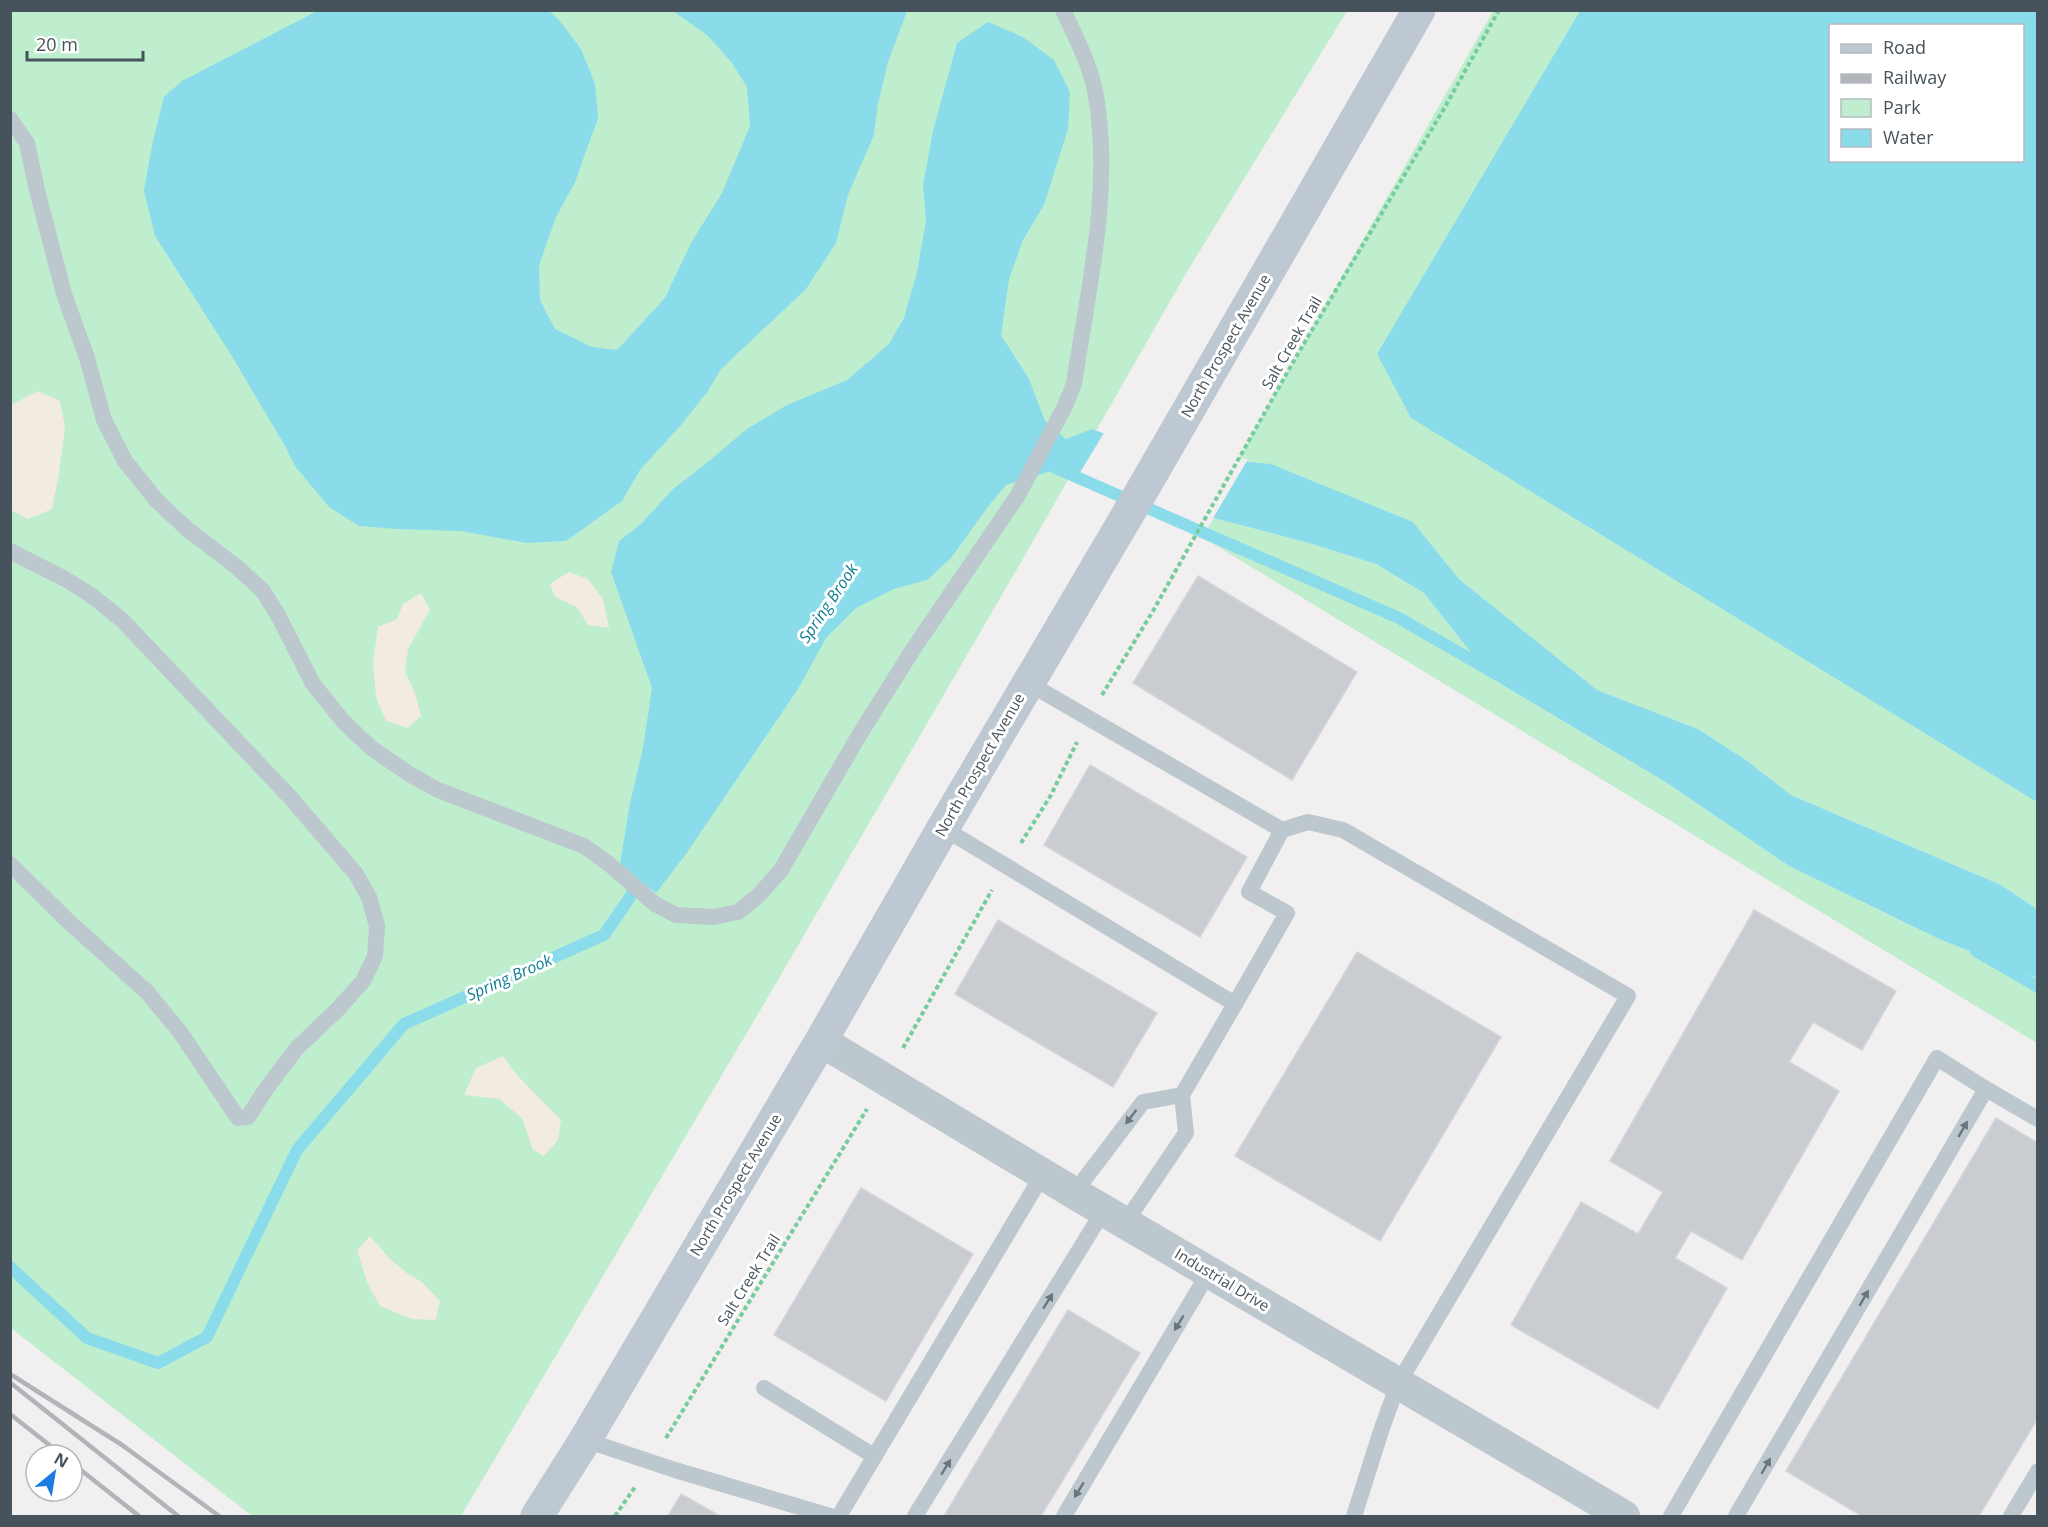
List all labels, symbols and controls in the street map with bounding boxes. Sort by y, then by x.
scale bar [27,24,142,62]
legend [1829,24,2024,162]
text: 20 m [36,32,78,56]
text: Road [1883,35,1926,59]
text: Railway [1883,65,1947,89]
text: Park [1883,95,1921,119]
text: Water [1883,125,1934,149]
street label: North Prospect Avenue [1176,270,1274,421]
street label: Salt Creek Trail [1256,292,1326,393]
water label: Spring Brook [793,558,863,647]
street label: North Prospect Avenue [930,689,1028,840]
water label: Spring Brook [463,948,556,1006]
one-way arrow [1125,1109,1138,1125]
street label: North Prospect Avenue [685,1110,786,1259]
one-way arrow [1957,1121,1968,1137]
street label: Salt Creek Trail [712,1230,784,1329]
street label: Industrial Drive [1172,1243,1273,1315]
one-way arrow [1859,1290,1870,1306]
one-way arrow [1043,1293,1054,1309]
one-way arrow [1173,1315,1184,1331]
north arrow [24,1443,84,1503]
text: N [50,1447,73,1473]
one-way arrow [1760,1458,1771,1474]
one-way arrow [940,1459,951,1475]
one-way arrow [1074,1482,1085,1498]

